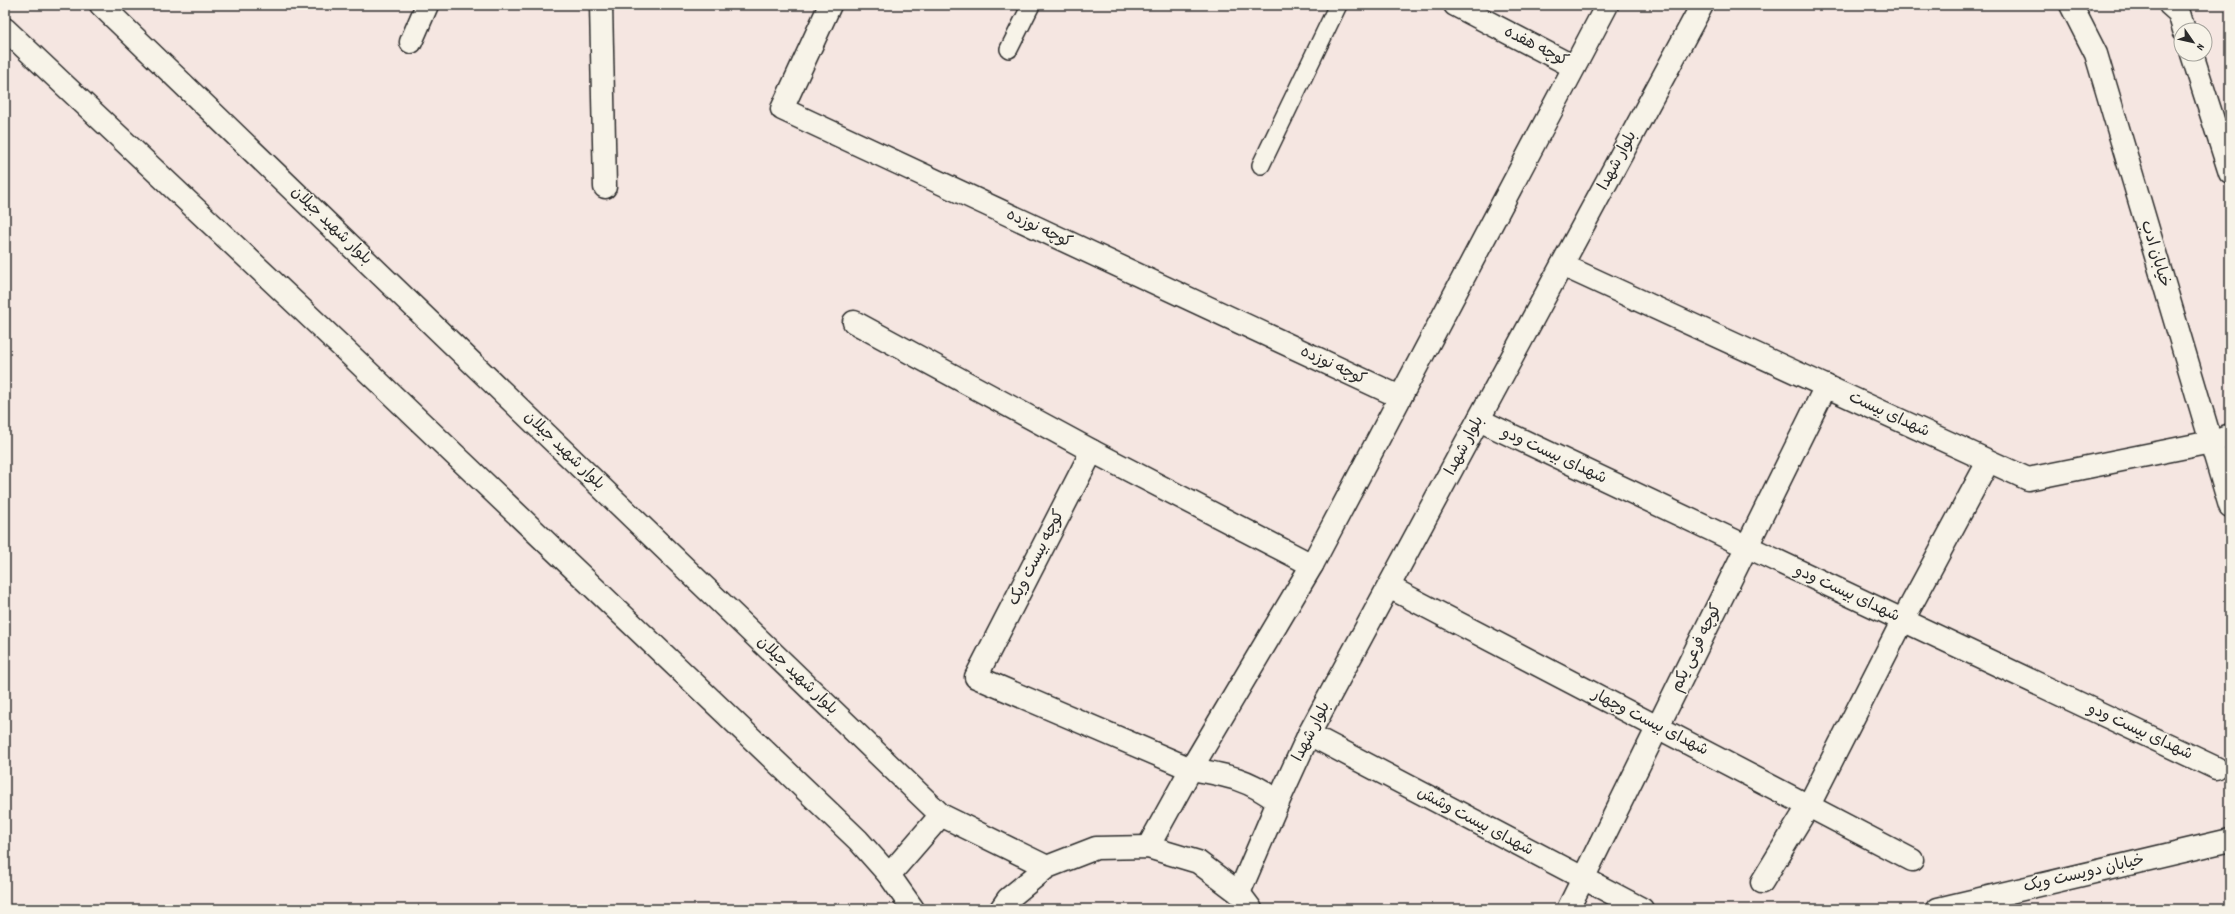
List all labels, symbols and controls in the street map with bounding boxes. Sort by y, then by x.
street label: کوچه هفده [1500,21,1572,73]
north arrow [2173,22,2213,62]
text: N [2191,40,2208,54]
street label: بلوار شهدا [1593,127,1643,195]
street label: بلوار شهید جیلان [285,181,377,271]
street label: کوچه نوزده [1002,204,1076,254]
street label: خیابان ادب [2134,218,2176,290]
street label: کوچه نوزده [1296,341,1370,391]
street label: شهدای بیست [1845,386,1933,444]
street label: بلوار شهید جیلان [518,406,610,496]
street label: بلوار شهدا [1440,412,1490,480]
street label: شهدای بیست ودو [1497,421,1610,490]
street label: کوچه بیست ویک [1003,506,1071,610]
street label: شهدای بیست ودو [1790,559,1903,628]
street label: کوچه فرعی یکم [1666,600,1728,696]
street label: بلوار شهید جیلان [751,631,843,721]
street label: شهدای بیست وچهار [1586,683,1712,762]
street label: شهدای بیست ودو [2083,697,2196,766]
street label: بلوار شهدا [1287,698,1337,766]
street label: شهدای بیست وشش [1413,782,1537,862]
street label: خیابان دویست ویک [2021,849,2147,899]

